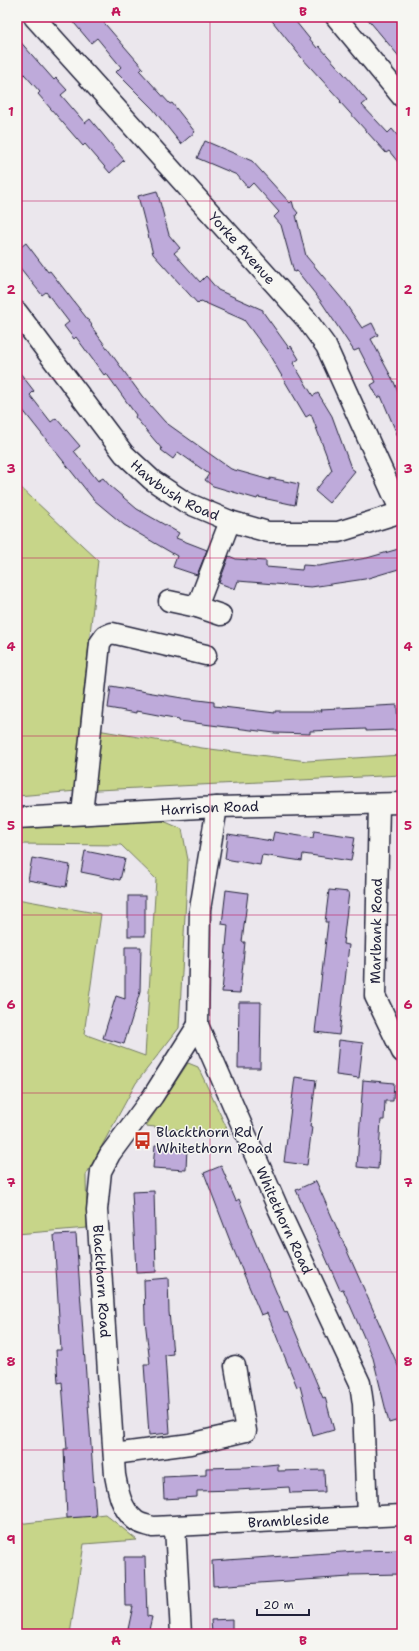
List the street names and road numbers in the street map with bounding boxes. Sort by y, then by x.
street label: Yorke Avenue [205,208,279,288]
street label: Hawbush Road [127,456,222,525]
street label: Harrison Road [160,797,259,819]
street label: Marlbank Road [366,878,386,984]
street label: Whitethorn Road [252,1164,317,1277]
street label: Blackthorn Road [89,1224,115,1338]
street label: Brambleside [247,1509,330,1531]

